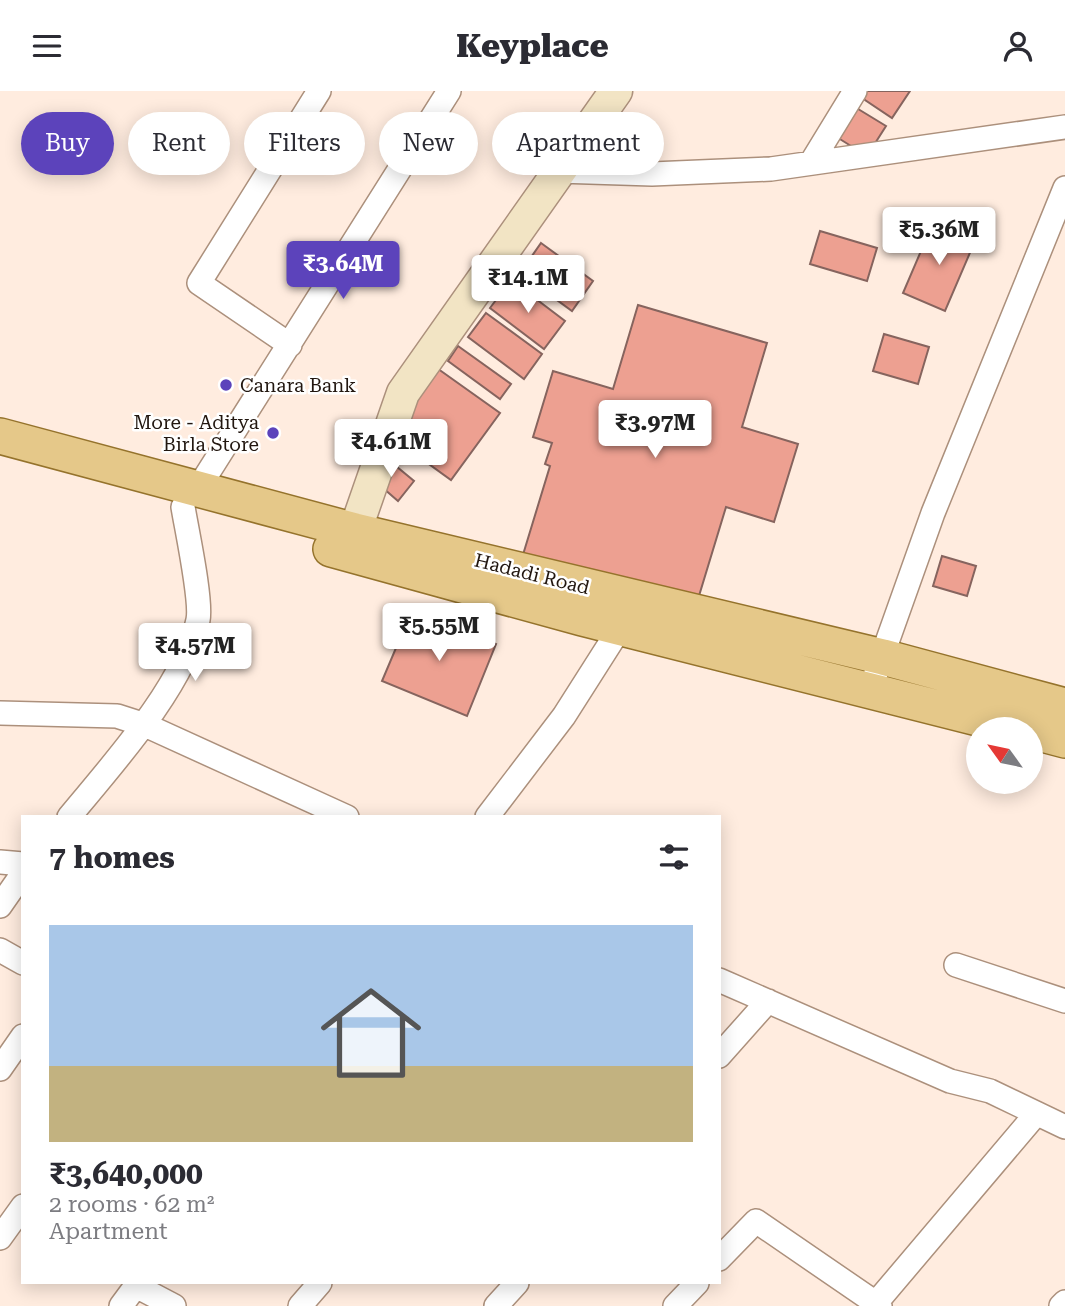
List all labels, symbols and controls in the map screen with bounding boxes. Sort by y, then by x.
icon: menu [28,27,66,65]
text: Keyplace [456,27,609,65]
icon: person [999,27,1037,65]
chip: Buy [21,112,114,175]
chip: Rent [128,112,230,175]
chip: Filters [244,112,365,175]
chip: New [379,112,478,175]
chip: Apartment [492,112,664,175]
pin: ₹5.36M [882,207,996,267]
text: ₹5.36M [899,216,979,243]
pin: ₹3.64M [286,241,400,301]
text: ₹3.64M [303,250,383,277]
pin: ₹14.1M [471,255,585,315]
text: ₹14.1M [488,264,568,291]
place label: Canara Bank [240,374,356,397]
marker: Canara Bank [218,377,234,393]
pin: ₹3.97M [598,401,712,460]
text: ₹3.97M [615,409,695,436]
place label: More - Aditya Birla Store [133,411,260,456]
pin: ₹4.61M [334,419,448,479]
marker: More - Aditya Birla Store [265,425,281,441]
text: ₹4.61M [351,428,431,455]
street label: Hadadi Road [472,549,592,599]
pin: ₹5.55M [382,603,496,663]
text: ₹5.55M [399,612,479,639]
pin: ₹4.57M [138,623,252,683]
text: ₹4.57M [155,632,235,659]
north arrow [966,717,1043,795]
map controls [966,717,1043,794]
icon: filters [655,838,693,876]
text: 7 homes [49,840,175,875]
icon: home [308,970,434,1096]
text: ₹3,640,000 [49,1156,203,1191]
text: 2 rooms · 62 m² [49,1191,215,1218]
text: Apartment [49,1218,168,1245]

